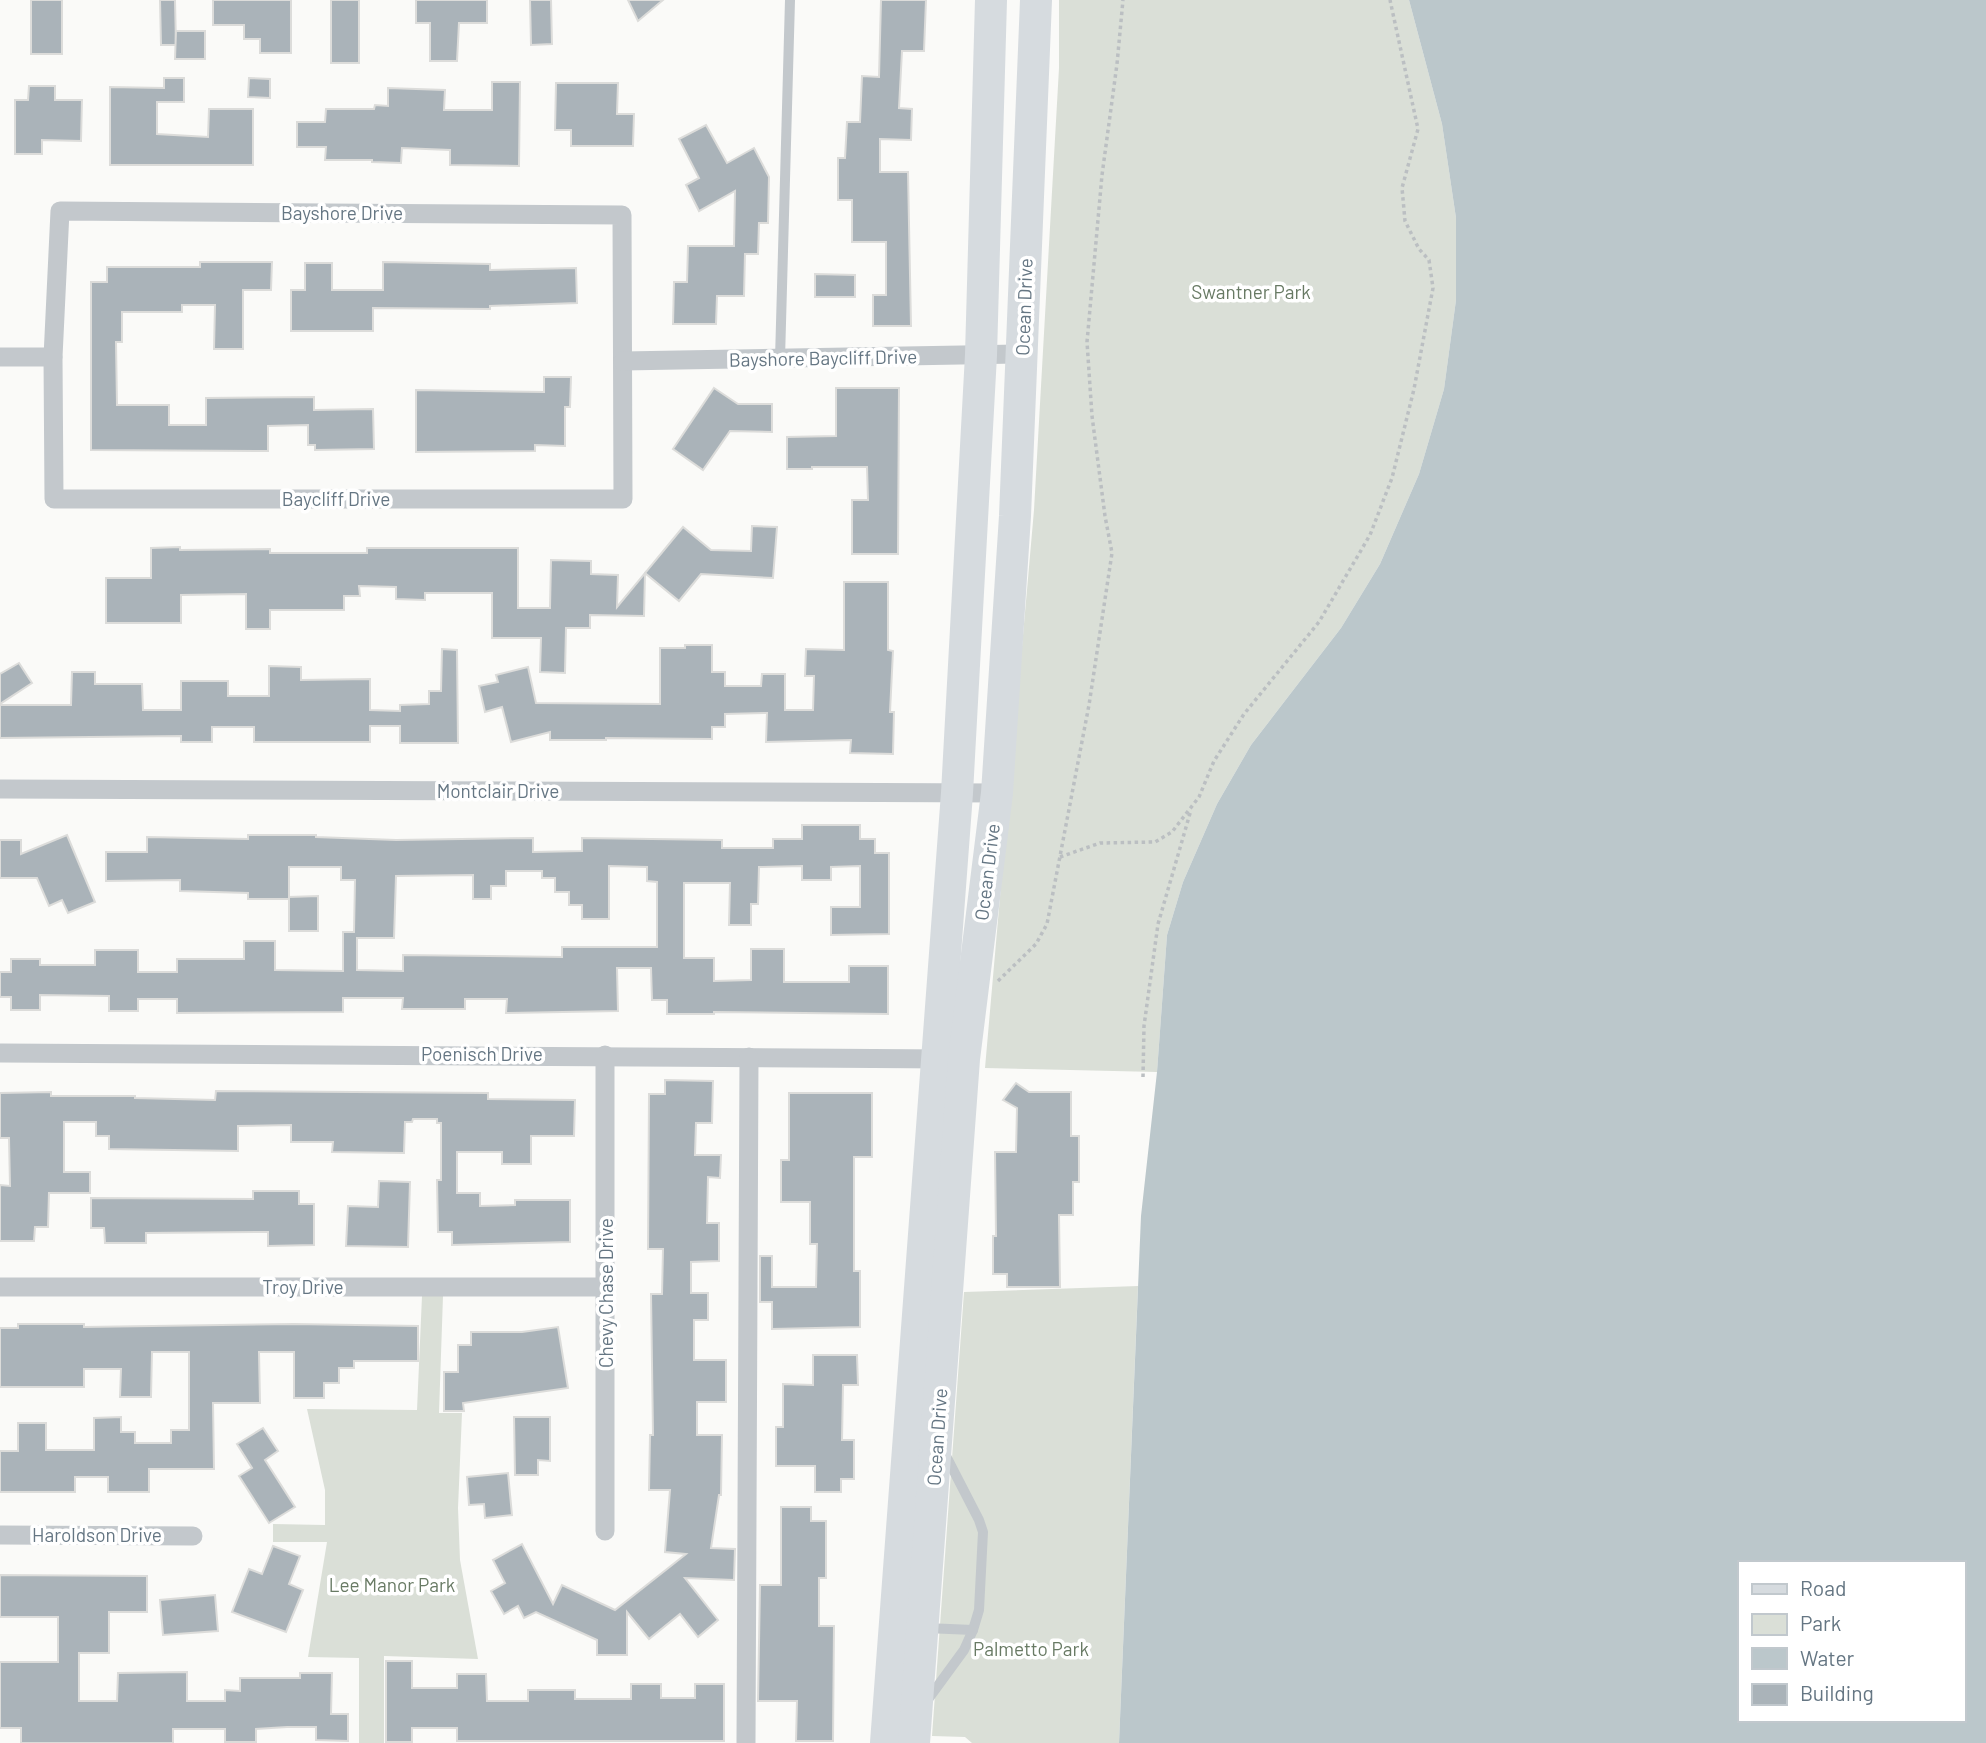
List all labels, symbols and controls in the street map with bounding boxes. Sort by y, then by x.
street label: Bayshore Drive [281,201,403,224]
street label: Ocean Drive [1010,258,1037,356]
park label: Swantner Park [1191,280,1311,303]
street label: Bayshore Baycliff Drive [729,344,917,371]
street label: Baycliff Drive [282,487,390,510]
street label: Montclair Drive [437,779,559,802]
street label: Ocean Drive [969,822,1004,922]
street label: Poenisch Drive [421,1042,543,1065]
street label: Chevy Chase Drive [594,1218,617,1368]
street label: Troy Drive [262,1275,344,1298]
street label: Ocean Drive [922,1387,951,1487]
street label: Haroldson Drive [32,1523,162,1546]
legend [1738,1561,1965,1722]
park label: Lee Manor Park [329,1573,455,1596]
text: Road [1800,1575,1846,1600]
text: Park [1800,1610,1841,1635]
park label: Palmetto Park [973,1637,1089,1660]
text: Water [1800,1645,1855,1670]
text: Building [1800,1680,1874,1705]

